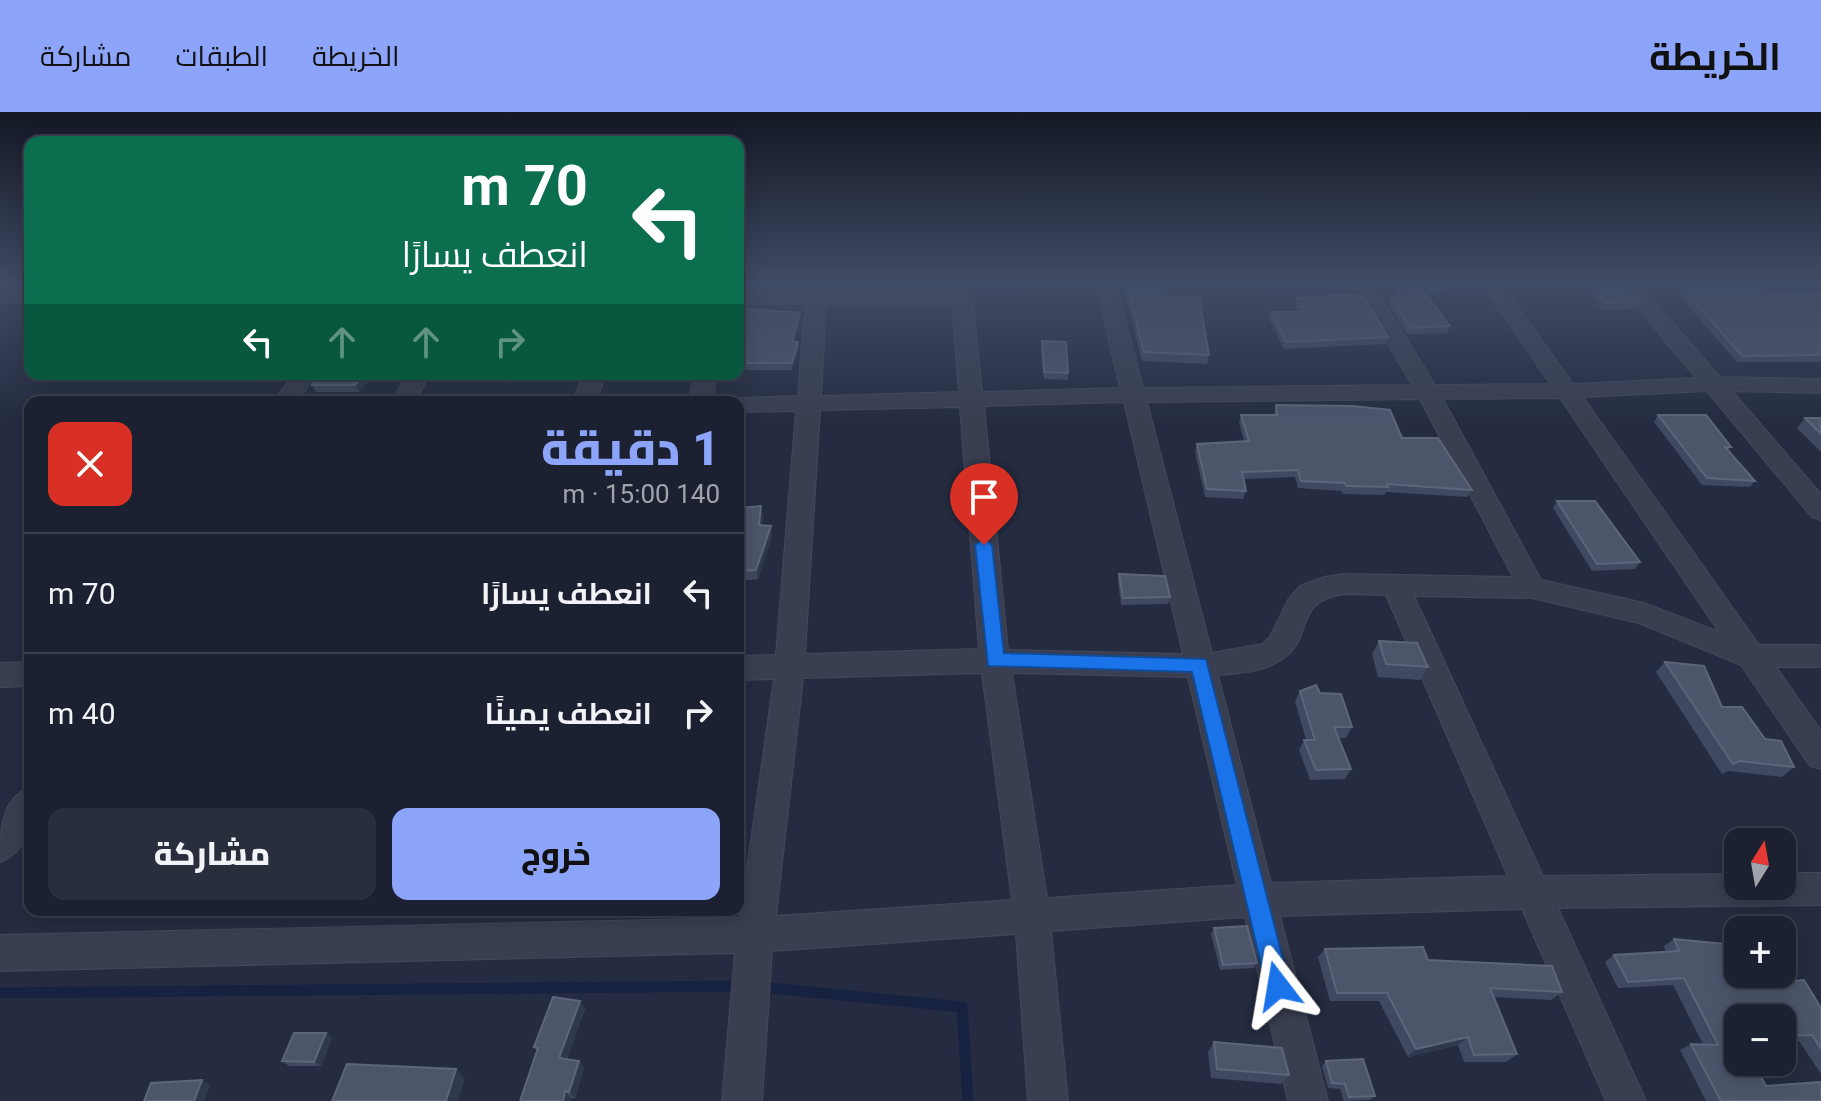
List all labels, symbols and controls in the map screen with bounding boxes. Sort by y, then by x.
text: الخريطة [1649,35,1781,79]
text: مشاركة [40,40,131,73]
text: الطبقات [175,40,268,73]
text: الخريطة [312,40,399,73]
text: 70 m [461,153,588,219]
icon: left [616,168,720,272]
text: انعطف يسارًا [402,234,588,276]
icon: left [236,320,280,364]
icon: ahead [320,320,364,364]
icon: ahead [404,320,448,364]
icon: right [488,320,532,364]
text: 1 دقيقة [541,420,720,477]
button: close [48,422,132,506]
pin [950,463,1018,545]
icon: arrive [962,475,1006,519]
text: 140 m · 15:00 [562,479,720,509]
icon: left [676,571,720,615]
text: 70 m [48,576,116,611]
text: انعطف يسارًا [481,576,652,611]
icon: right [676,691,720,735]
text: 40 m [48,696,116,731]
text: انعطف يمينًا [485,696,652,731]
button: مشاركة [48,808,376,900]
button: خروج [392,808,720,900]
north arrow [1724,828,1796,900]
map controls [1724,828,1796,1076]
button: + [1724,916,1796,988]
position arrow [1236,944,1320,1028]
button: − [1724,1004,1796,1076]

